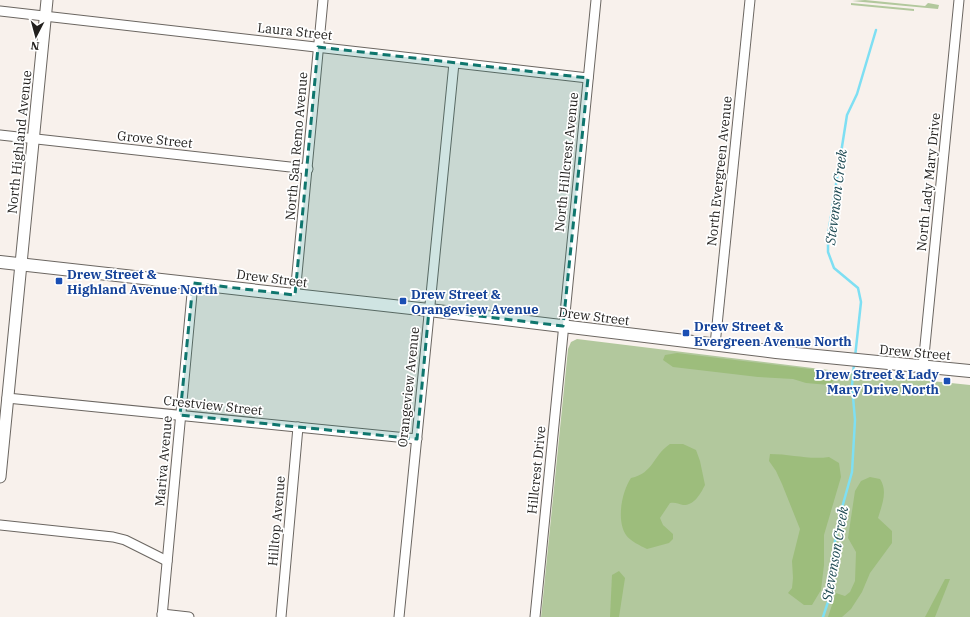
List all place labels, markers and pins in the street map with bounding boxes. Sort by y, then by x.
place label: Drew Street & Highland Avenue North [67,266,218,298]
marker: Drew Street & Highland Avenue North [54,276,64,286]
place label: Drew Street & Orangeview Avenue [411,286,539,318]
marker: Drew Street & Orangeview Avenue [398,296,408,306]
place label: Drew Street & Evergreen Avenue North [694,318,852,350]
marker: Drew Street & Evergreen Avenue North [681,328,691,338]
place label: Drew Street & Lady Mary Drive North [815,366,940,398]
marker: Drew Street & Lady Mary Drive North [942,376,952,386]

